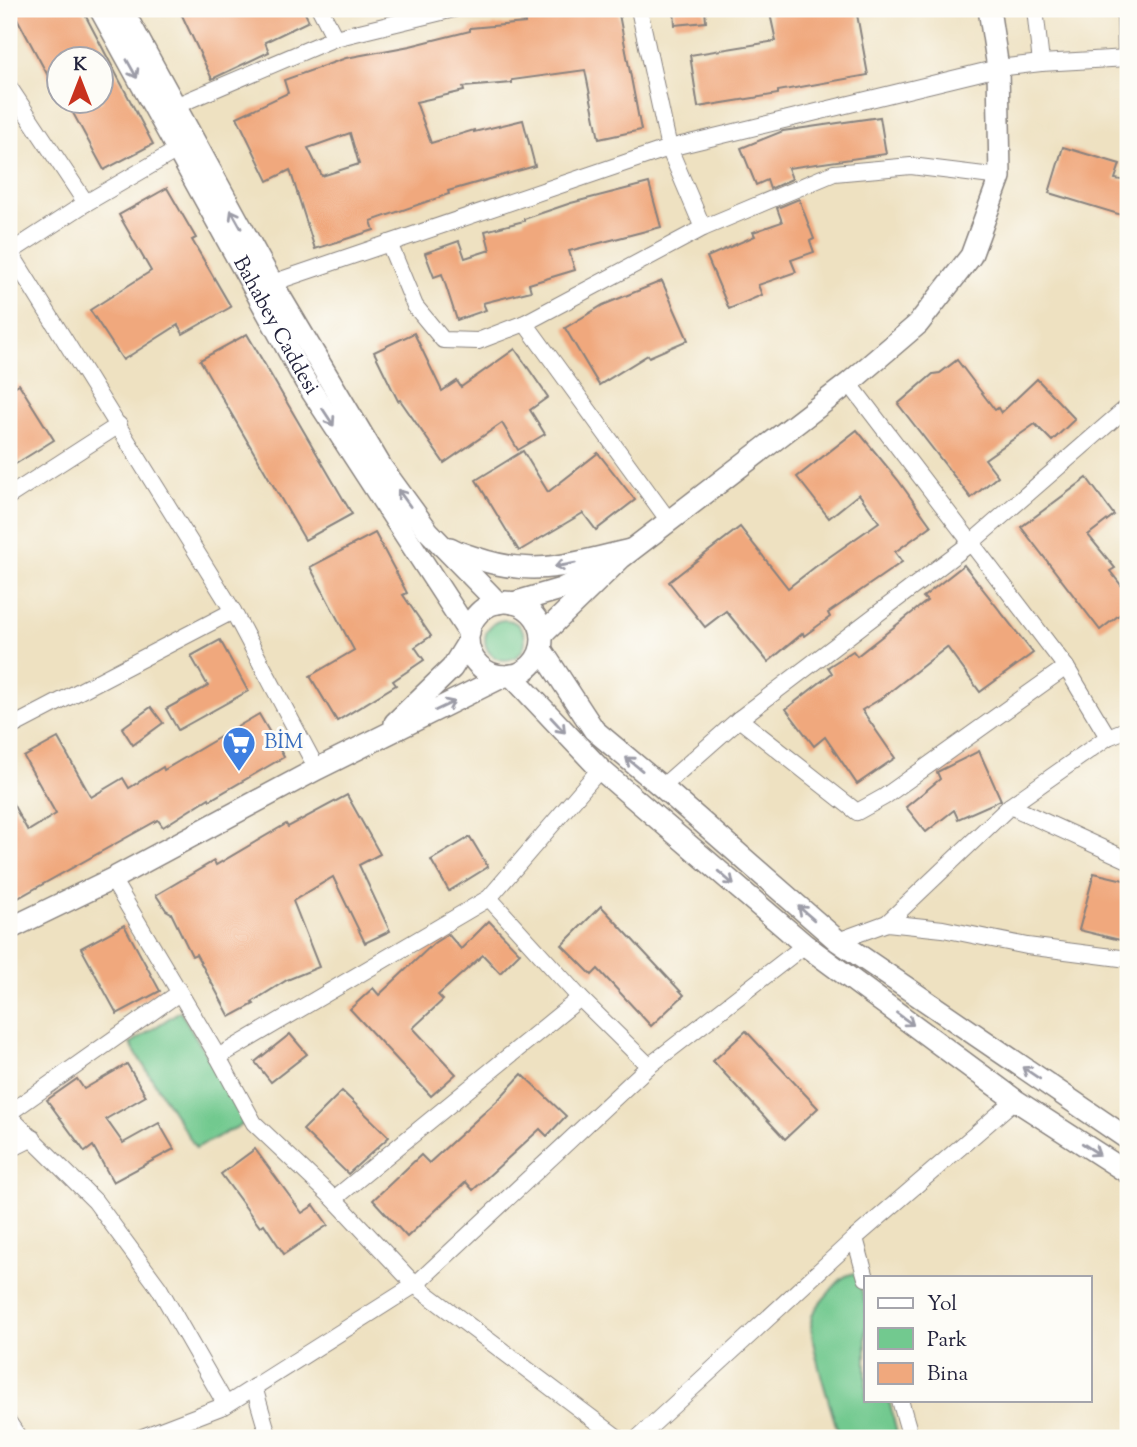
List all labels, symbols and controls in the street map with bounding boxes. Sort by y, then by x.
north arrow [46,46,116,116]
text: K [73,52,87,79]
one-way arrow [125,58,139,78]
one-way arrow [229,209,243,230]
street label: Bahabey Caddesi [224,251,325,401]
one-way arrow [321,406,335,426]
one-way arrow [397,489,411,508]
one-way arrow [554,559,577,572]
one-way arrow [433,699,455,712]
one-way arrow [550,716,567,733]
supermarket icon: BİM [220,724,258,773]
place label: BİM [264,728,303,758]
one-way arrow [626,756,644,772]
one-way arrow [717,870,735,886]
one-way arrow [797,905,815,921]
one-way arrow [895,1011,914,1026]
one-way arrow [1022,1066,1042,1080]
one-way arrow [1081,1142,1100,1156]
legend [864,1276,1092,1402]
text: Yol [927,1290,957,1320]
text: Park [927,1326,968,1356]
text: Bina [927,1360,969,1390]

